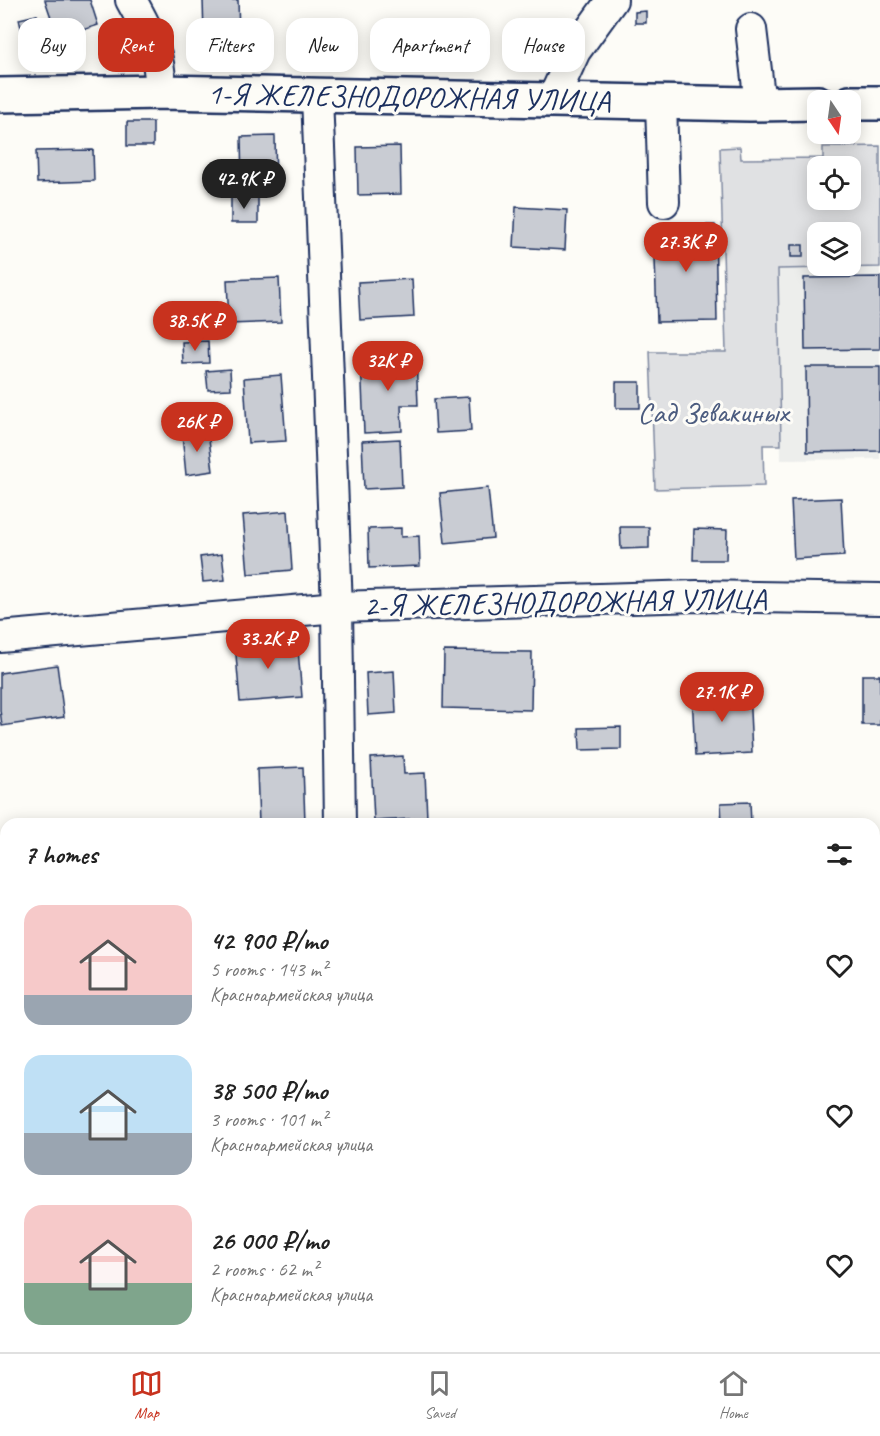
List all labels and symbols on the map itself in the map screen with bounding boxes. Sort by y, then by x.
street label: 1-Я ЖЕЛЕЗНОДОРОЖНАЯ УЛИЦА [207,74,612,120]
north arrow [807,90,861,144]
pin: 42.9K ₽ [189,159,299,210]
pin: 27.3K ₽ [631,222,741,273]
pin: 38.5K ₽ [140,301,250,352]
pin: 32K ₽ [346,341,430,392]
park label: Сад Зевакиных [637,393,791,431]
pin: 26K ₽ [155,402,239,453]
street label: 2-Я ЖЕЛЕЗНОДОРОЖНАЯ УЛИЦА [363,579,768,625]
pin: 33.2K ₽ [213,619,323,670]
pin: 27.1K ₽ [667,672,777,723]

